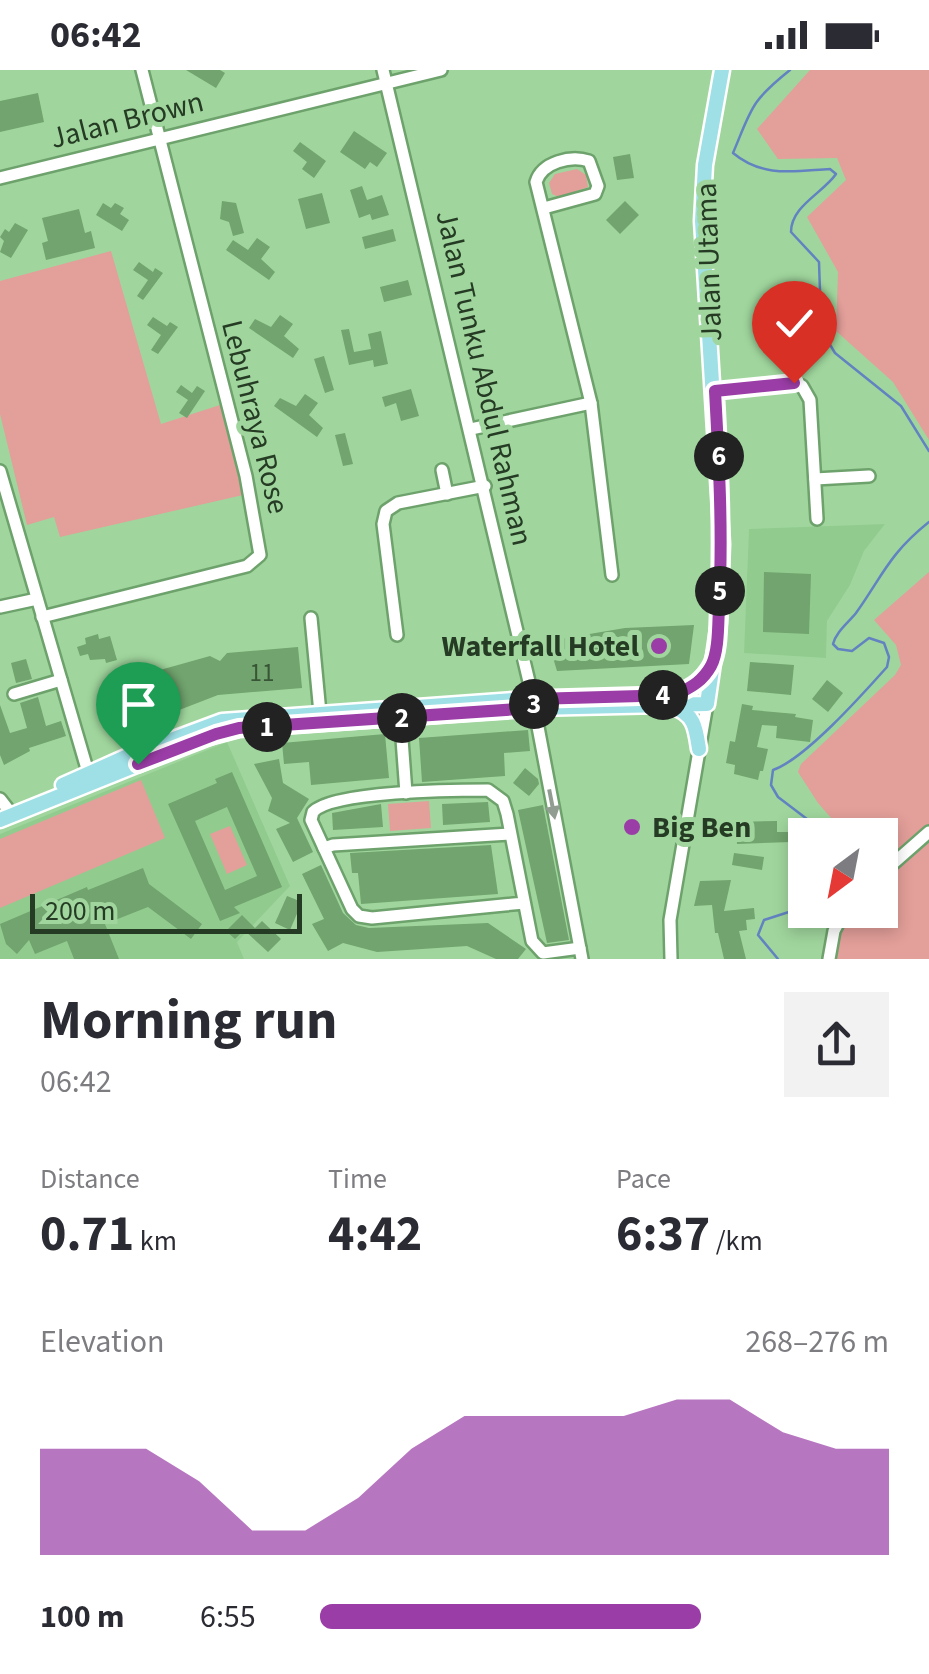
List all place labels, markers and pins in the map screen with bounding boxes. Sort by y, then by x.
pin [752,281,837,384]
pin: 6 [694,431,744,481]
pin: 5 [695,566,745,616]
place label: Waterfall Hotel [442,625,639,668]
marker: Waterfall Hotel [648,635,670,657]
pin [96,662,181,765]
pin: 4 [638,670,688,720]
pin: 3 [509,679,559,729]
pin: 2 [377,693,427,743]
pin: 1 [242,702,292,752]
place label: Big Ben [652,806,751,849]
marker: Big Ben [621,816,643,838]

